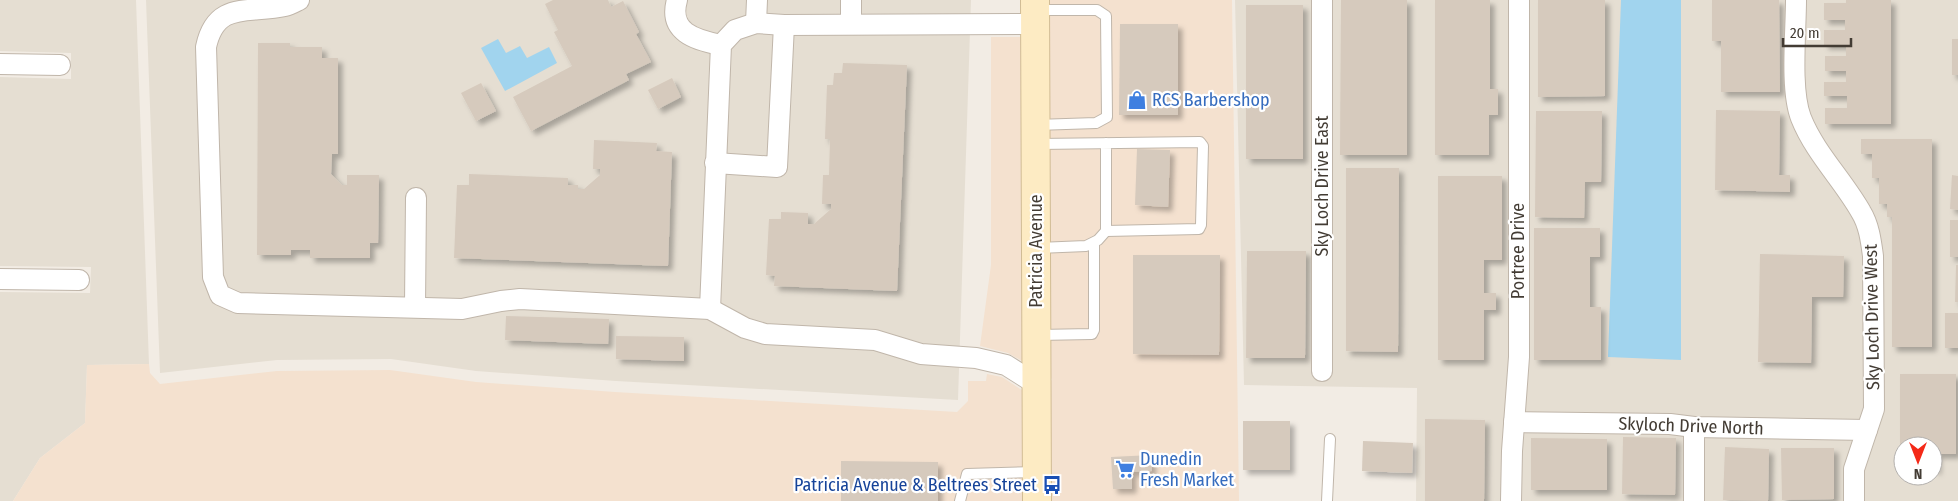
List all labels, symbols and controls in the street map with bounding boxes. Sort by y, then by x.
scale bar [1783,15,1850,47]
text: 20 m [1790,24,1820,42]
shop icon: RCS Barbershop [1126,89,1148,111]
place label: RCS Barbershop [1152,89,1270,111]
street label: Sky Loch Drive East [1311,115,1333,256]
street label: Patricia Avenue [1025,194,1047,308]
street label: Portree Drive [1507,203,1529,299]
street label: Sky Loch Drive West [1860,244,1884,390]
street label: Skyloch Drive North [1618,412,1764,440]
north arrow [1893,436,1943,486]
place label: Dunedin Fresh Market [1140,448,1234,491]
supermarket icon: Dunedin Fresh Market [1114,458,1136,480]
text: N [1914,465,1922,482]
place label: Patricia Avenue & Beltrees Street [794,474,1037,496]
bus stop icon: Patricia Avenue & Beltrees Street [1041,474,1063,496]

